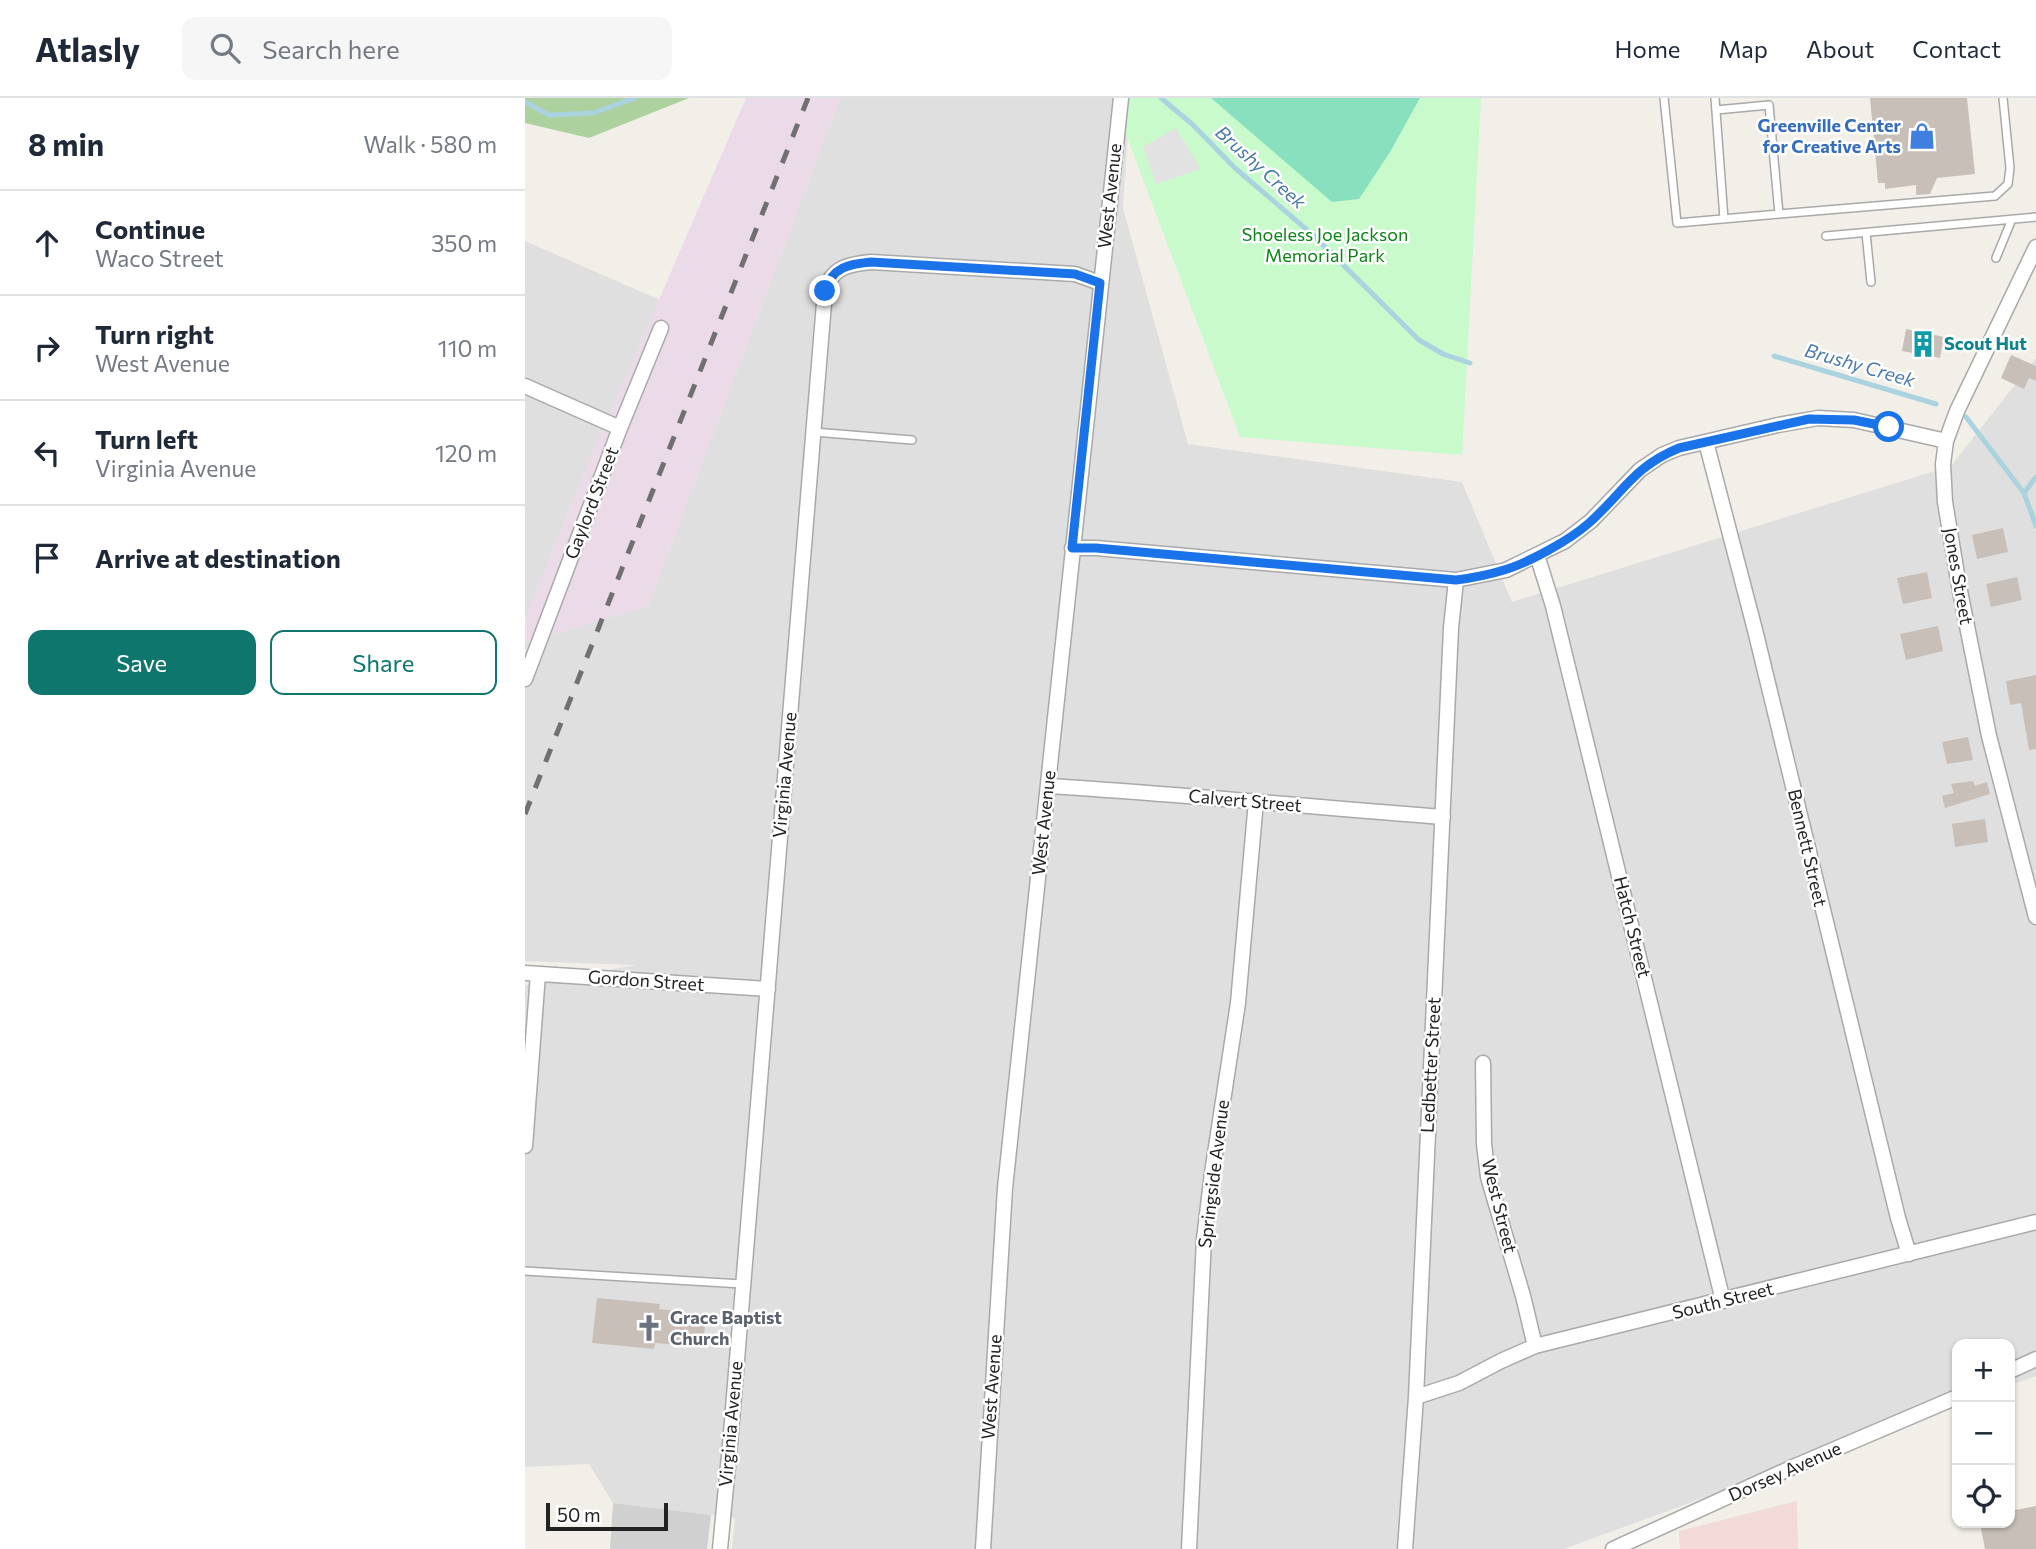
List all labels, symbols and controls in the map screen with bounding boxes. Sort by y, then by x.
search box [182,17,672,80]
text: Atlasly [35,28,140,69]
icon: search [206,29,244,67]
text: Search here [262,33,400,64]
text: Home [1615,34,1681,63]
text: Map [1719,34,1768,63]
text: About [1806,34,1874,63]
text: Contact [1912,34,2001,63]
place label: Greenville Center for Creative Arts [1757,114,1902,157]
water label: Brushy Creek [1211,120,1312,214]
shop icon: Greenville Center for Creative Arts [1907,121,1937,151]
text: 8 min [28,125,104,162]
text: Walk · 580 m [364,130,497,158]
street label: West Avenue [1093,142,1125,250]
text: Continue [95,213,205,244]
park label: Shoeless Joe Jackson Memorial Park [1242,223,1408,266]
icon: ahead [28,224,66,262]
text: 350 m [431,229,497,257]
text: Waco Street [95,244,224,272]
route end [809,275,840,306]
text: Turn right [95,318,214,349]
icon: right [28,329,66,367]
building icon: Scout Hut [1908,329,1938,359]
place label: Scout Hut [1944,332,2027,354]
text: 110 m [438,334,497,362]
water label: Brushy Creek [1802,338,1919,391]
text: West Avenue [95,349,230,377]
route start [1873,411,1904,442]
text: Turn left [95,423,198,454]
icon: left [28,434,66,472]
text: 120 m [435,439,497,467]
street label: Gaylord Street [560,443,623,562]
text: Virginia Avenue [95,454,256,482]
street label: Jones Street [1940,525,1978,626]
icon: arrive [28,539,66,577]
text: Arrive at destination [95,542,341,573]
button: Save [28,630,256,695]
button: Share [270,630,497,695]
street label: Virginia Avenue [768,711,800,839]
street label: West Avenue [1027,769,1059,877]
street label: Calvert Street [1188,784,1303,816]
street label: Bennett Street [1784,787,1832,909]
street label: Hatch Street [1610,874,1656,980]
street label: Gordon Street [587,965,705,995]
street label: Ledbetter Street [1415,997,1445,1133]
street label: Springside Avenue [1193,1098,1233,1249]
street label: West Street [1478,1156,1522,1255]
street label: South Street [1670,1277,1776,1323]
place label: Grace Baptist Church [670,1306,782,1349]
church icon: Grace Baptist Church [634,1313,664,1343]
street label: West Avenue [976,1334,1006,1440]
map controls [1952,1339,2015,1528]
button: + [1952,1339,2015,1402]
street label: Virginia Avenue [714,1360,746,1488]
button: − [1952,1402,2015,1465]
street label: Dorsey Avenue [1725,1436,1844,1506]
button: locate [1952,1465,2015,1528]
scale bar [546,1500,669,1532]
text: 50 m [557,1503,601,1526]

